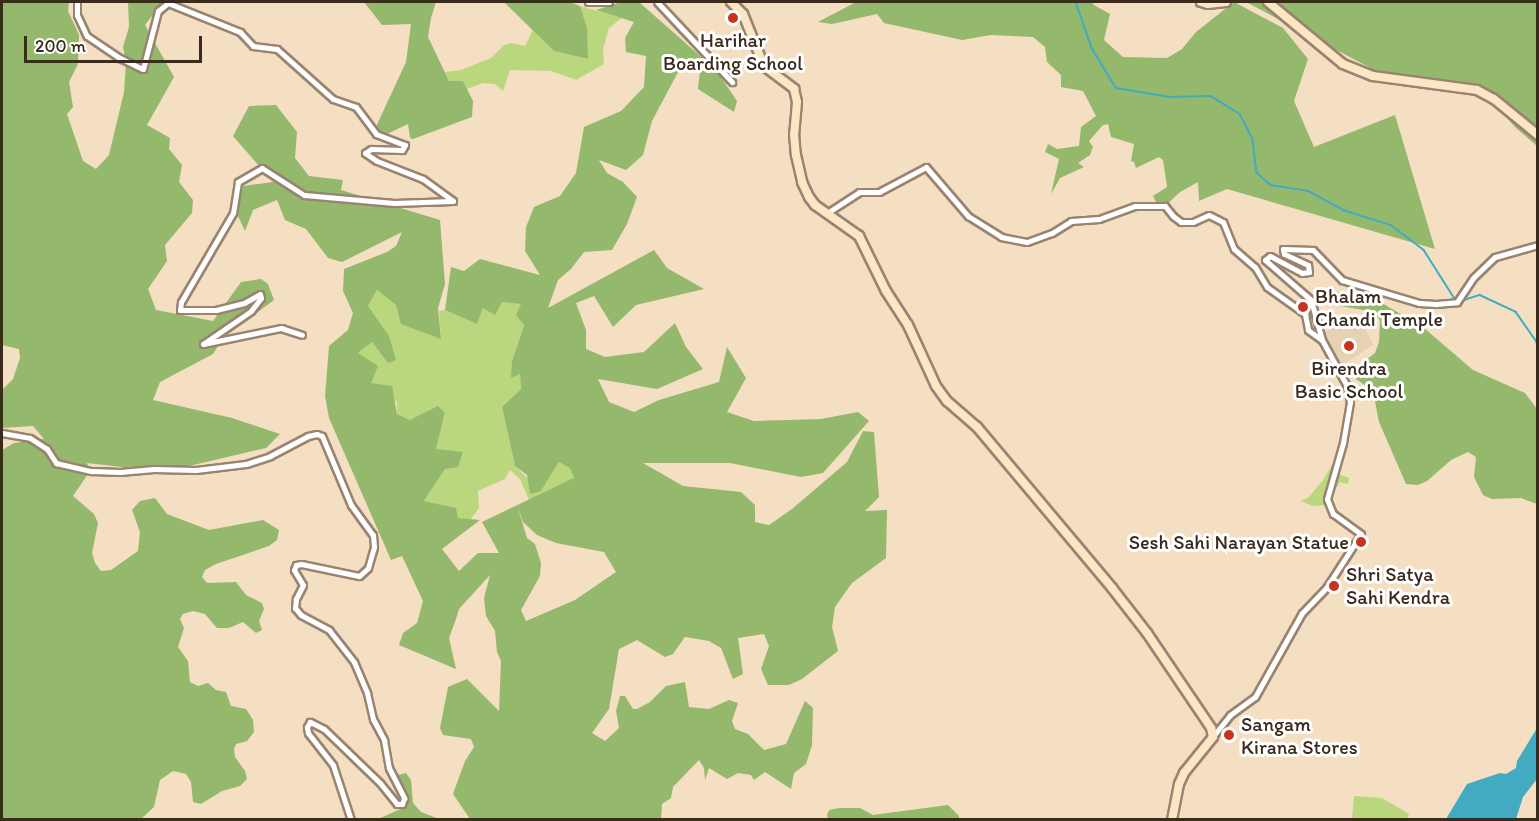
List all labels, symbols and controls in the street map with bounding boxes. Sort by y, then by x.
marker: Harihar Boarding School [726,11,740,25]
scale bar [27,24,206,62]
place label: Harihar Boarding School [663,28,803,75]
text: 200 m [35,35,86,57]
place label: Bhalam Chandi Temple [1315,284,1441,331]
marker: Bhalam Chandi Temple [1296,300,1310,314]
marker: Birendra Basic School [1342,339,1356,353]
place label: Birendra Basic School [1295,356,1403,403]
place label: Sesh Sahi Narayan Statue [1128,530,1349,554]
marker: Sesh Sahi Narayan Statue [1354,535,1368,549]
place label: Shri Satya Sahi Kendra [1346,562,1450,609]
marker: Shri Satya Sahi Kendra [1327,579,1341,593]
place label: Sangam Kirana Stores [1241,712,1357,759]
marker: Sangam Kirana Stores [1222,728,1236,742]

